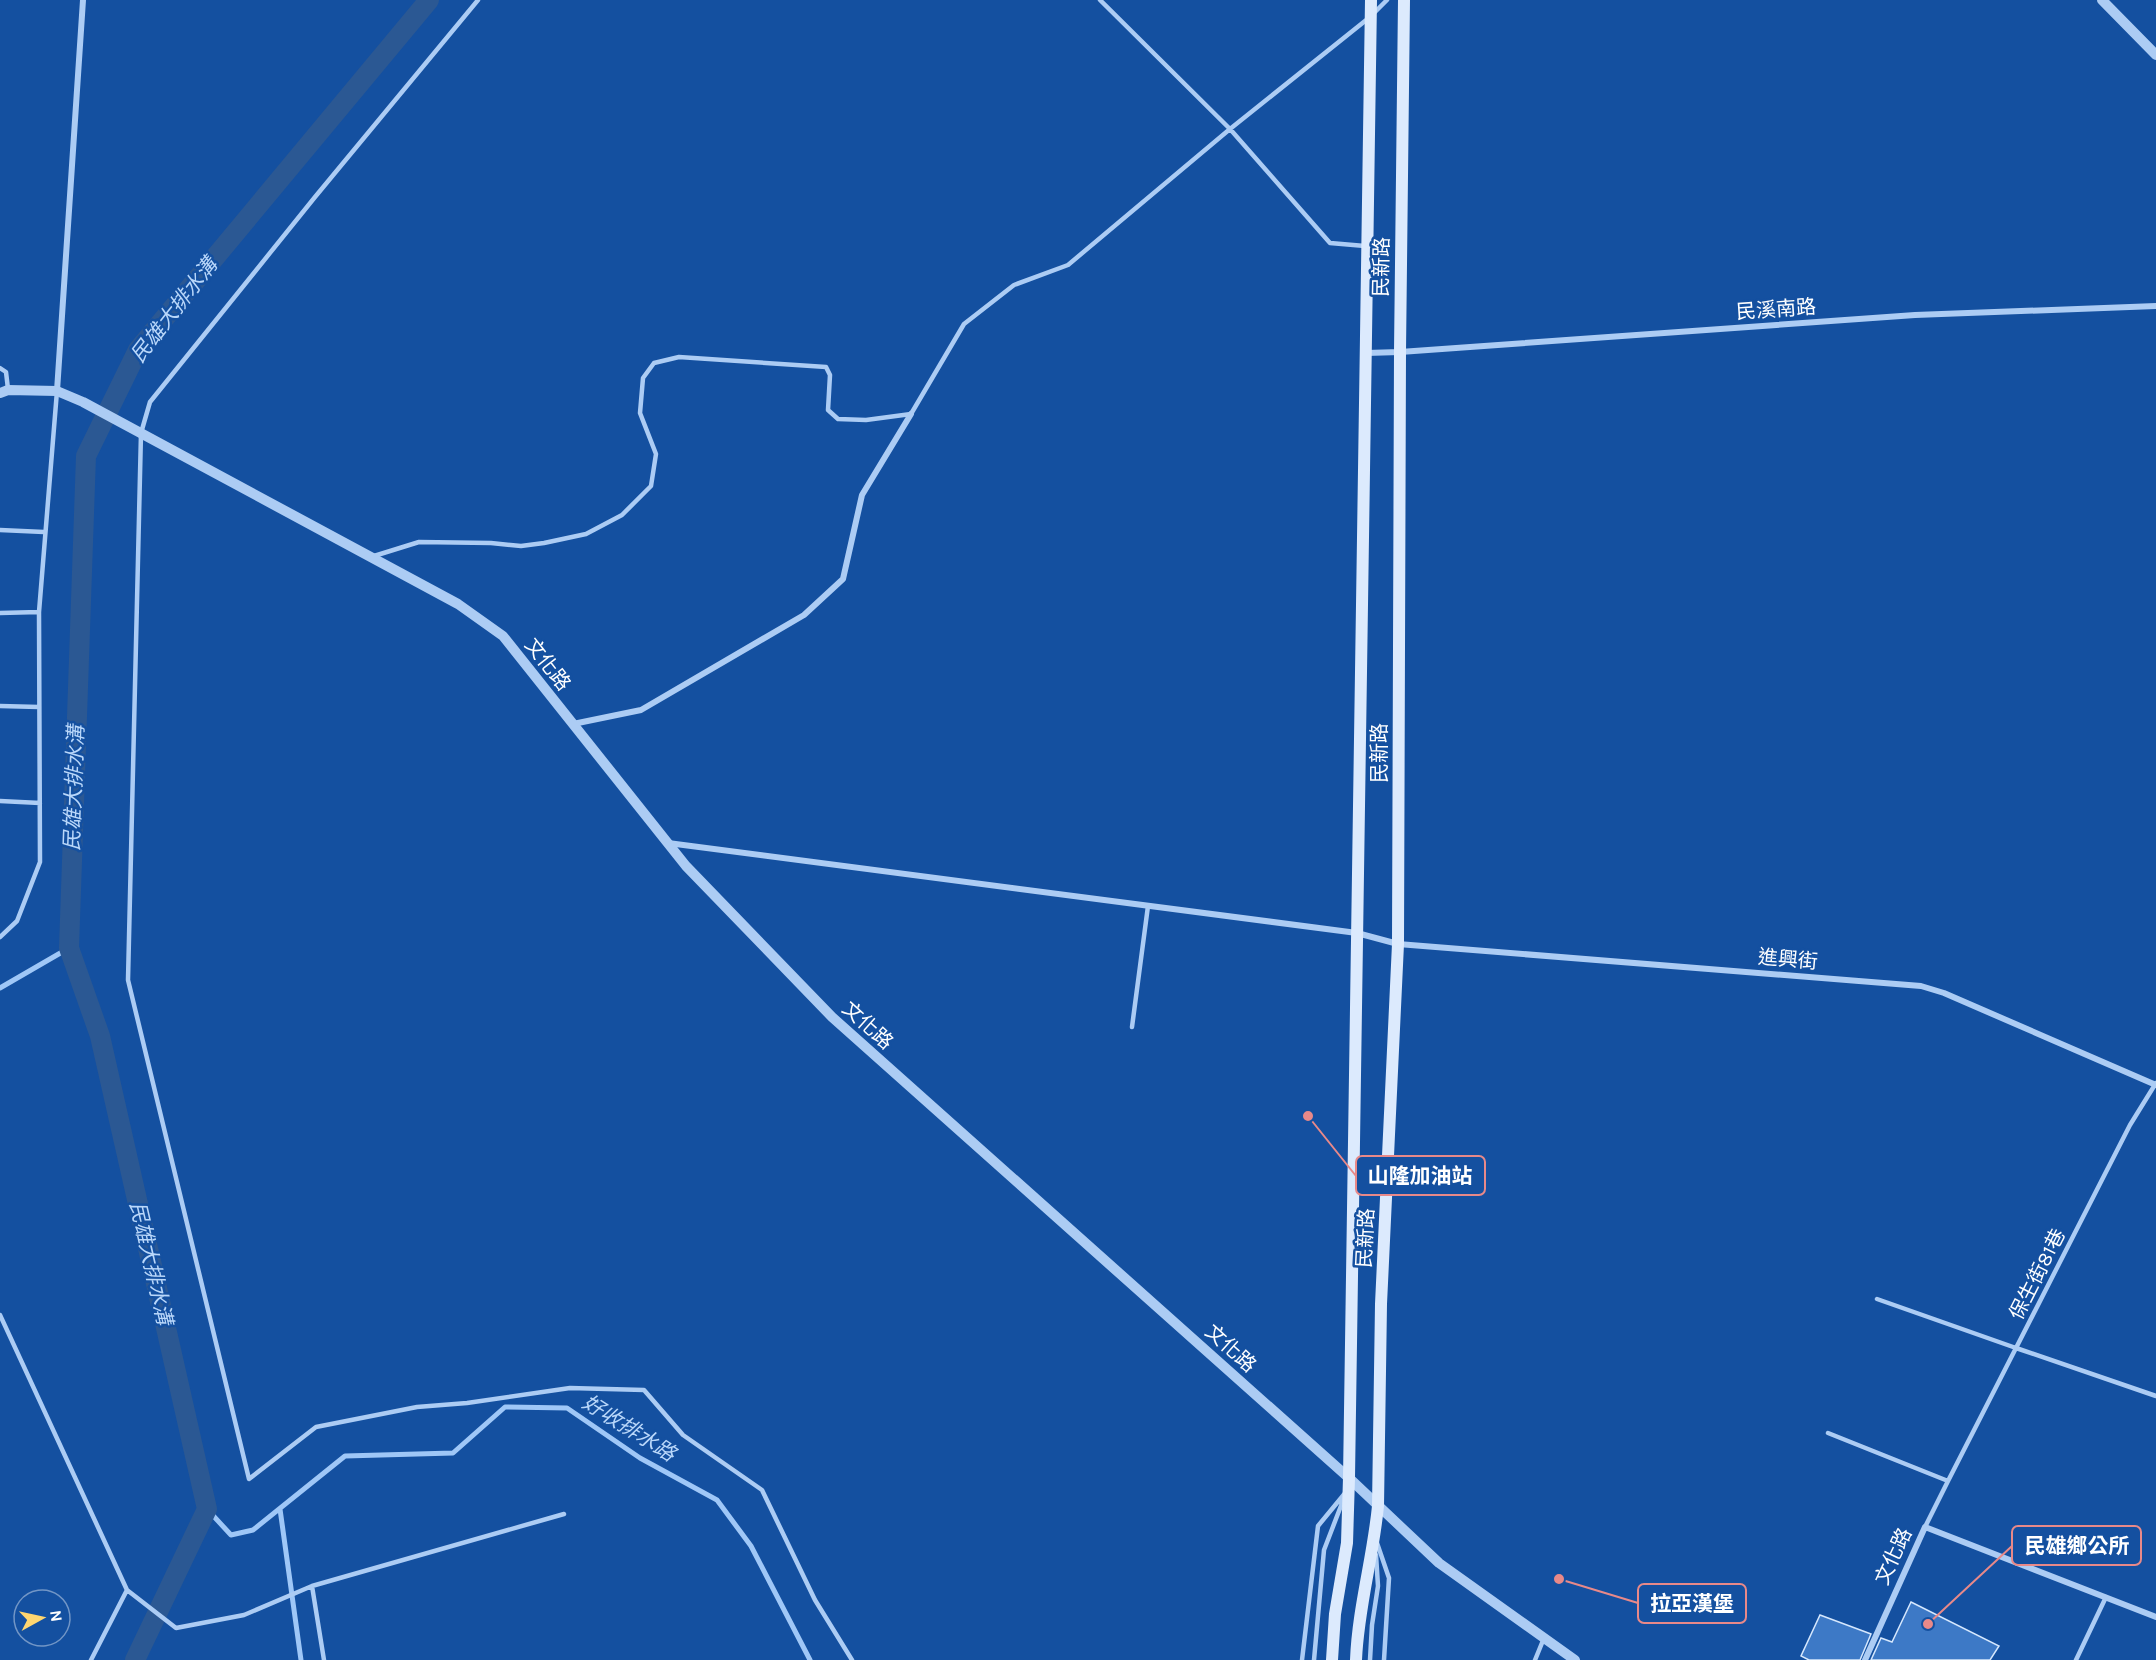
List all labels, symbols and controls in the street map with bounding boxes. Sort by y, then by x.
street label: 民新路 [1369,237,1394,297]
water label: 民雄大排水溝 [126,251,224,367]
street label: 民溪南路 [1735,295,1817,324]
street label: 文化路 [520,634,575,695]
water label: 民雄大排水溝 [60,722,88,851]
street label: 民新路 [1368,723,1391,783]
street label: 進興街 [1757,945,1819,974]
street label: 文化路 [838,997,898,1054]
callout: 山隆加油站 [1356,1156,1485,1195]
text: 山隆加油站 [1368,1164,1473,1188]
water label: 民雄大排水溝 [125,1199,178,1330]
street label: 民新路 [1352,1207,1379,1269]
street label: 保生街81巷 [2005,1225,2070,1324]
street label: 文化路 [1201,1320,1261,1377]
water label: 好收排水路 [578,1390,682,1467]
street label: 文化路 [1870,1524,1917,1588]
callout: 民雄鄉公所 [2012,1526,2141,1565]
text: 民雄鄉公所 [2025,1534,2130,1558]
callout: 拉亞漢堡 [1638,1584,1746,1623]
north arrow [12,1588,72,1648]
text: 拉亞漢堡 [1650,1592,1734,1616]
text: N [46,1609,67,1623]

